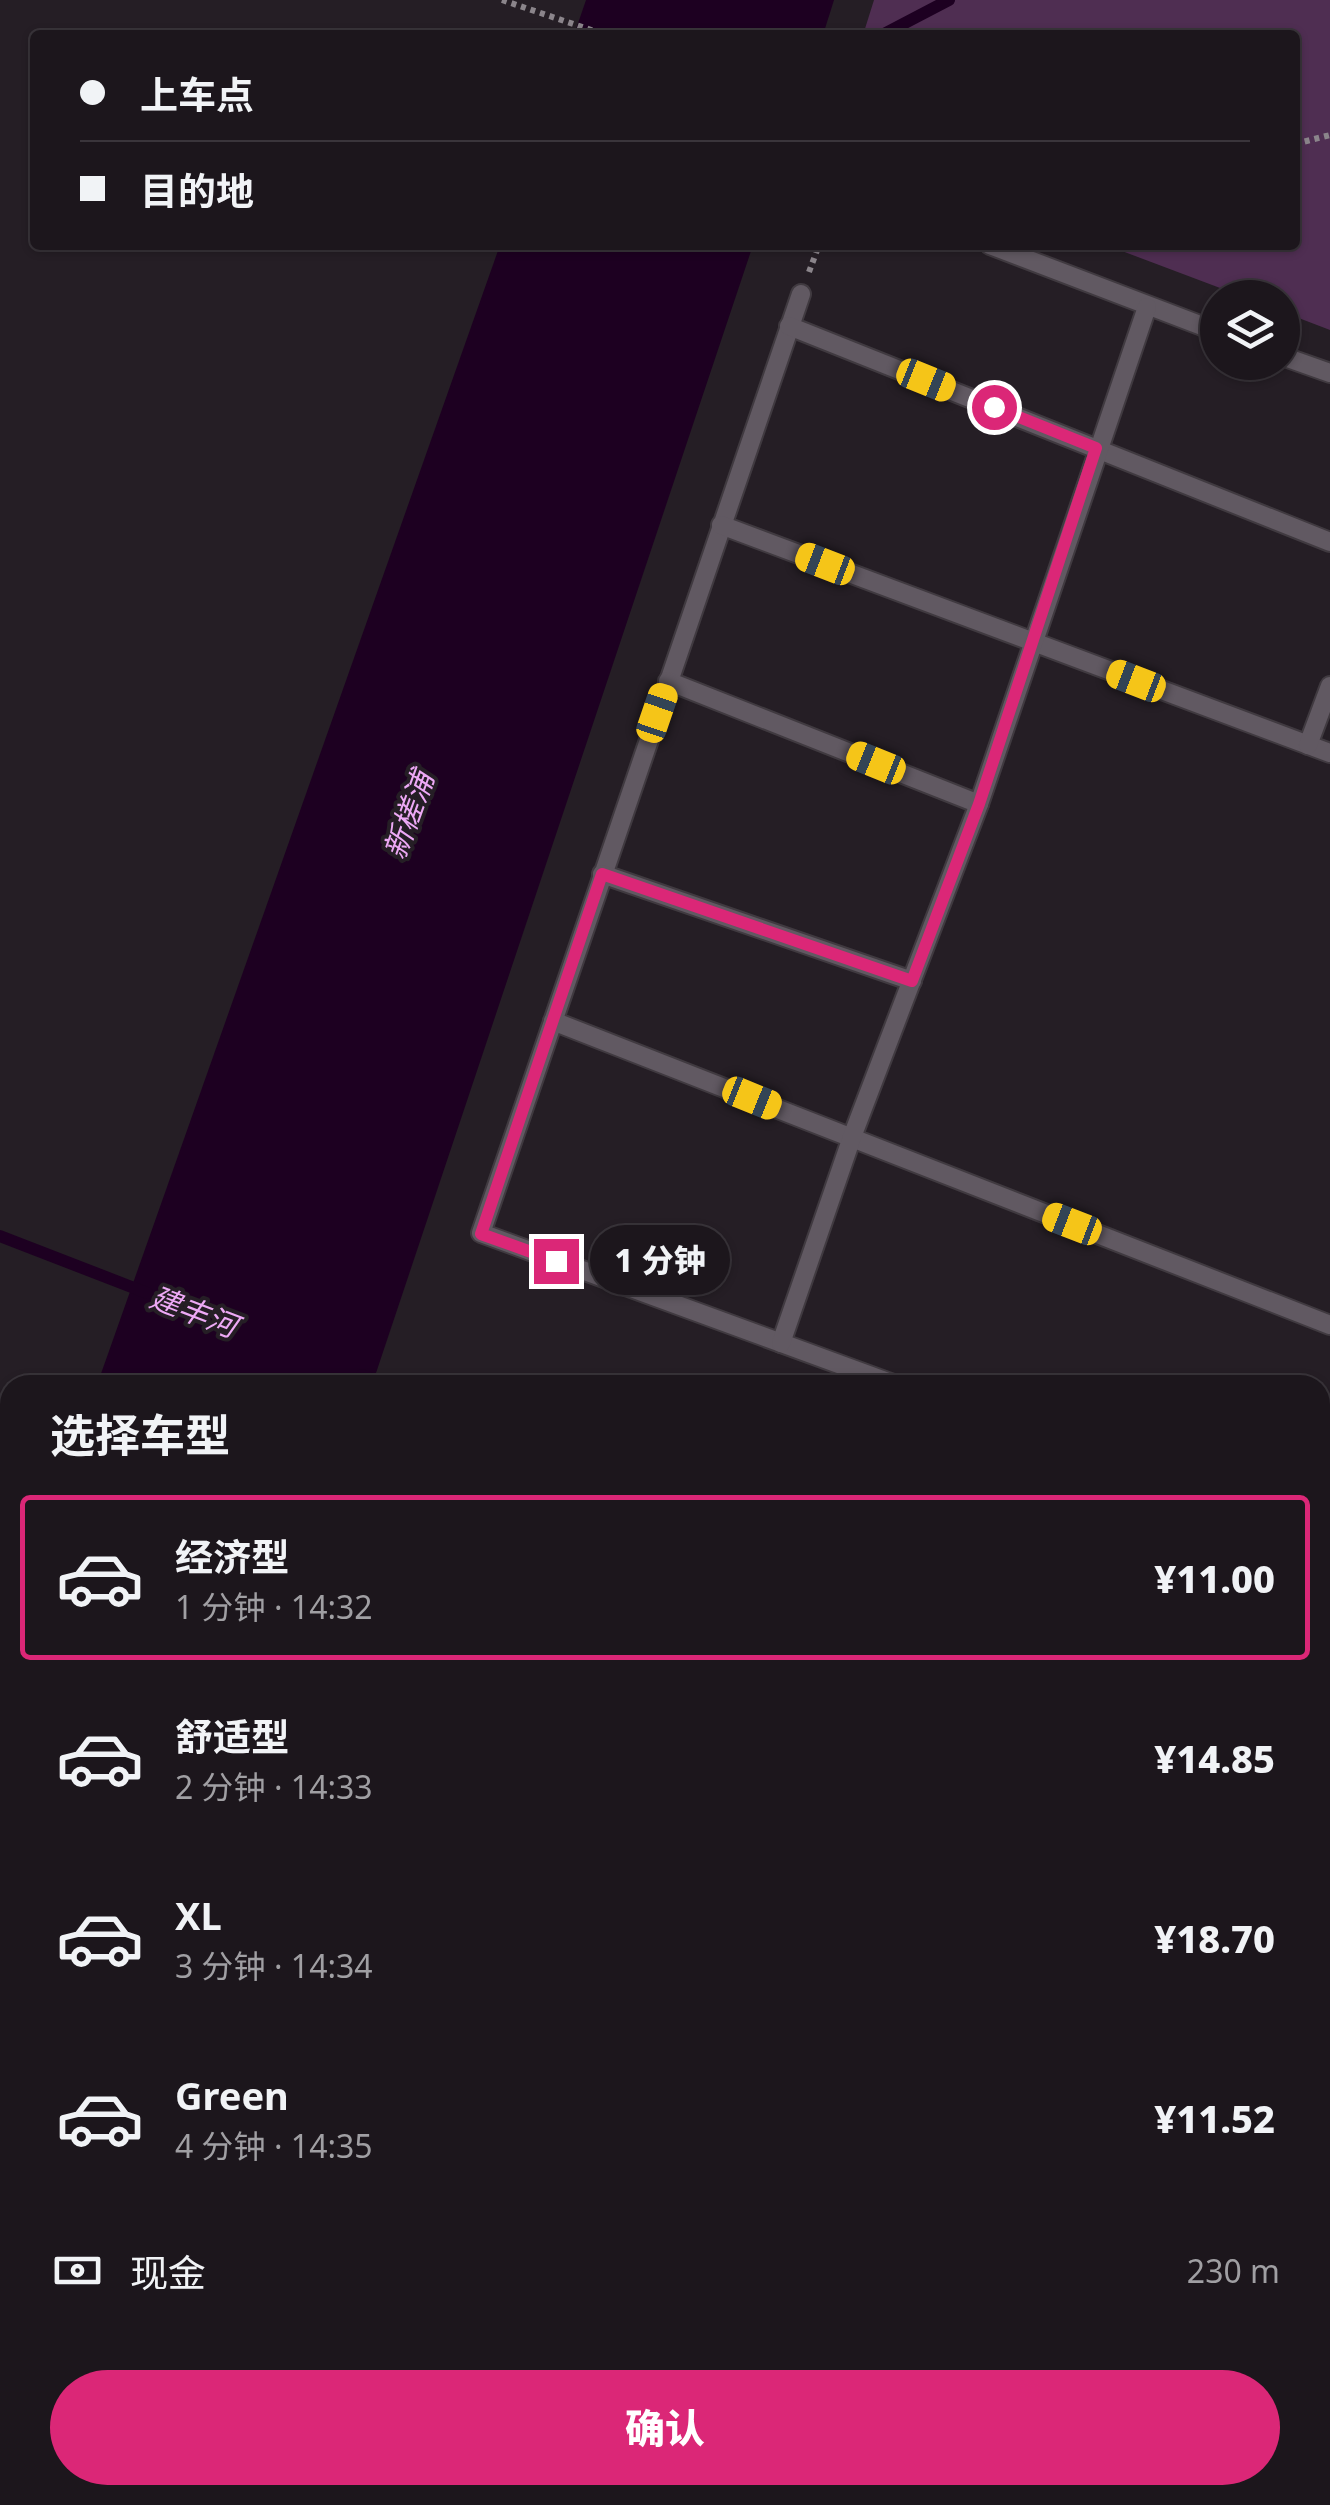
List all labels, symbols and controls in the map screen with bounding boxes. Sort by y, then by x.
text: 上车点 [140,68,254,120]
text: 目的地 [140,164,254,216]
map controls [1200,280,1300,380]
button: layers [1200,280,1300,380]
car [893,355,959,405]
route start [972,385,1017,430]
car [792,539,858,589]
car [1103,656,1169,706]
car [633,680,681,746]
car [843,738,909,788]
water label: 新槎浦 [373,762,444,864]
car [719,1073,785,1123]
car [1039,1199,1105,1249]
callout: 1 分钟 [591,1226,731,1296]
text: 1 分钟 [615,1238,705,1281]
route end [534,1239,579,1284]
water label: 建丰河 [145,1276,248,1348]
text: 选择车型 [50,1404,230,1465]
text: 经济型 [175,1530,289,1582]
icon: car [55,1533,145,1623]
text: ¥11.00 [1154,1552,1275,1604]
text: 1 分钟 · 14:32 [175,1585,373,1628]
text: 舒适型 [175,1710,289,1762]
icon: car [55,1713,145,1803]
text: ¥14.85 [1154,1732,1275,1784]
text: 2 分钟 · 14:33 [175,1765,373,1808]
text: XL [175,1889,222,1941]
icon: car [55,1893,145,1983]
text: ¥18.70 [1154,1912,1275,1964]
text: 3 分钟 · 14:34 [175,1944,373,1987]
text: Green [175,2069,289,2121]
icon: car [55,2073,145,2163]
text: ¥11.52 [1154,2092,1275,2144]
text: 4 分钟 · 14:35 [175,2124,373,2167]
icon: cash [50,2243,105,2298]
text: 现金 [130,2246,206,2298]
text: 230 m [1187,2249,1280,2292]
button: 确认 [50,2370,1280,2485]

